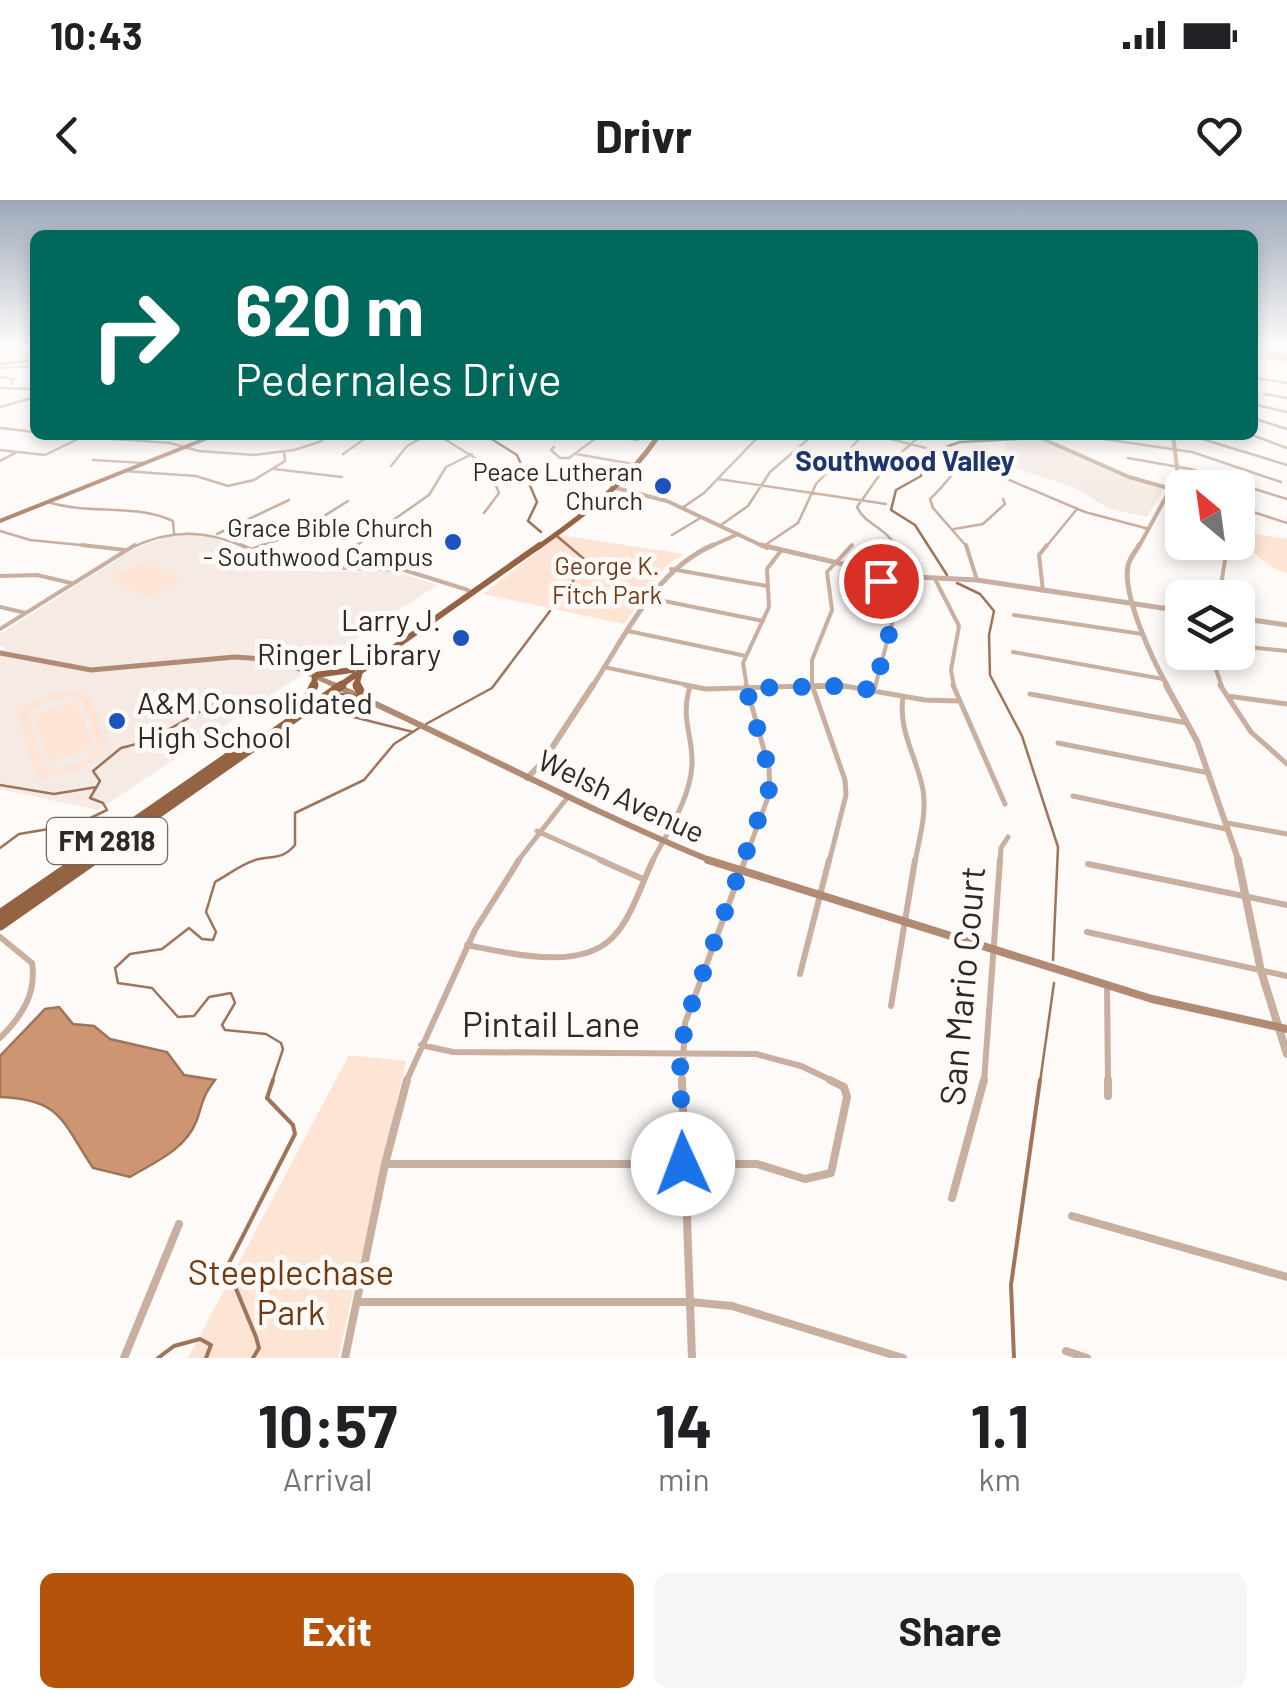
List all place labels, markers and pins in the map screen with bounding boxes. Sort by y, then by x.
place label: Peace Lutheran Church [473,456,643,515]
marker: Peace Lutheran Church [652,475,674,497]
place label: Grace Bible Church - Southwood Campus [203,512,433,571]
marker: Grace Bible Church - Southwood Campus [442,531,464,553]
pin [839,539,924,624]
place label: Larry J. Ringer Library [257,601,441,671]
marker: Larry J. Ringer Library [450,627,472,649]
place label: A&M Consolidated High School [137,684,373,754]
marker: A&M Consolidated High School [106,710,128,732]

